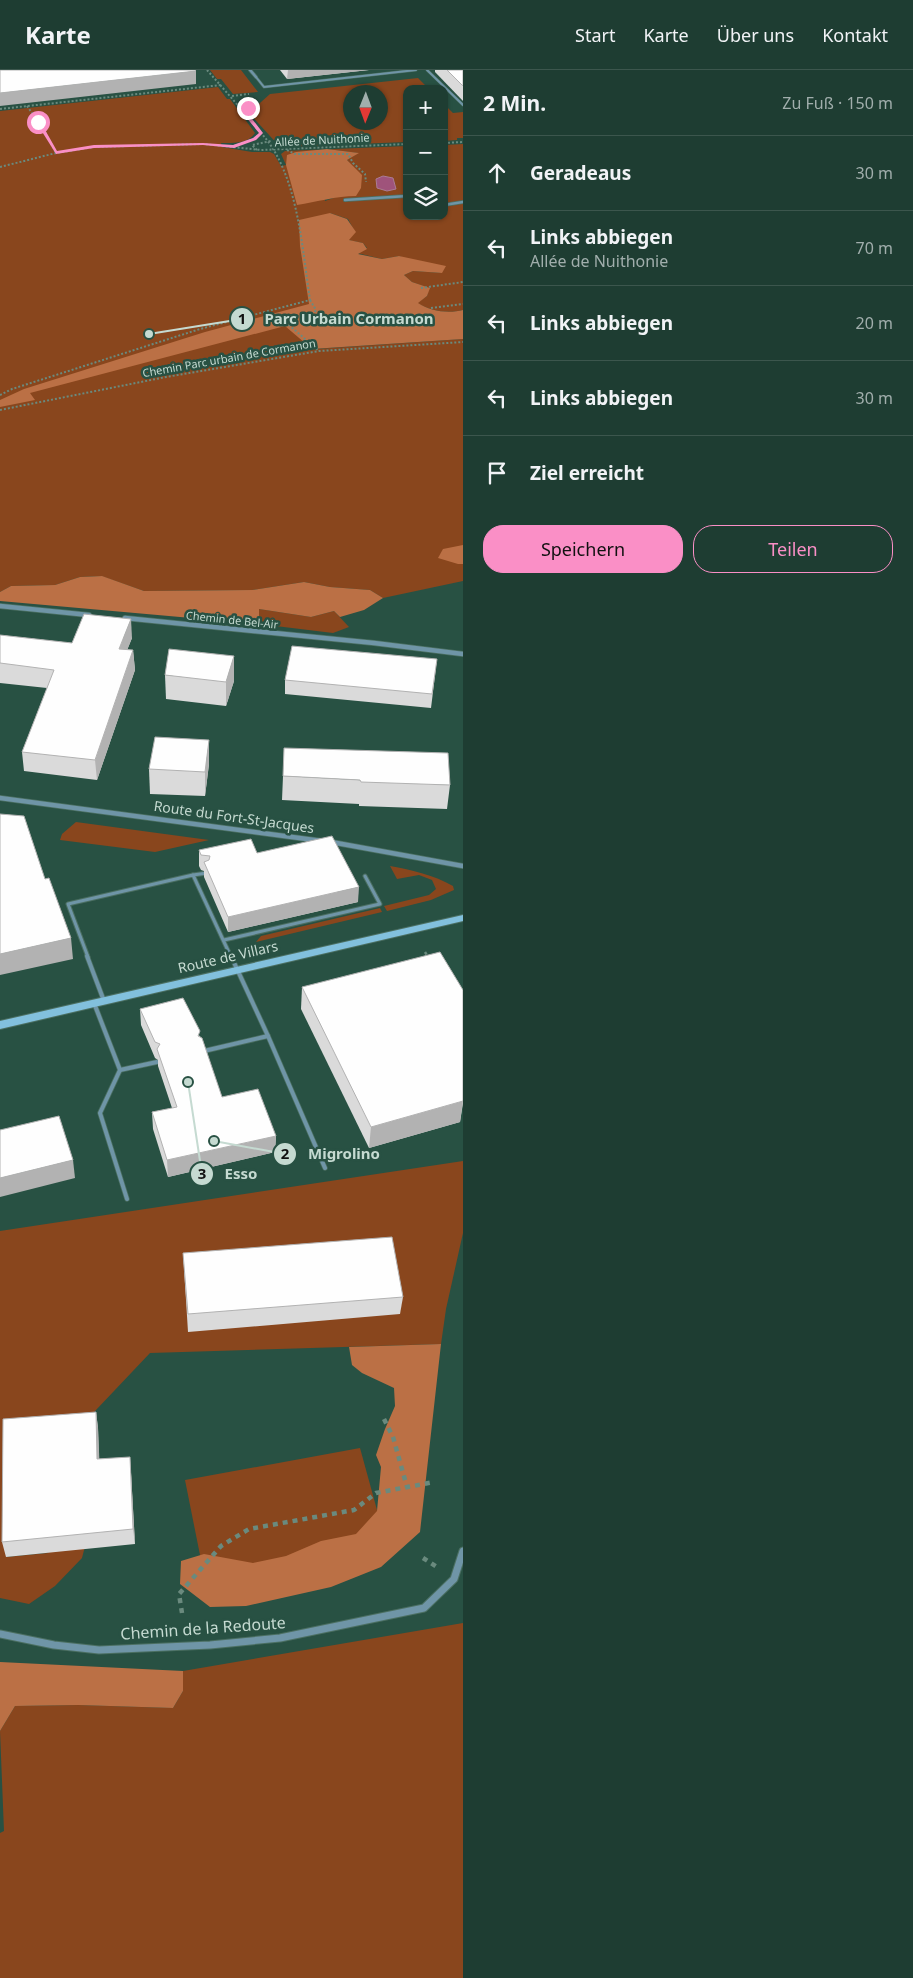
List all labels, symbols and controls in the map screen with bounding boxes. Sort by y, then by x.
text: Karte [25,18,91,51]
text: Start [575,23,615,47]
text: Karte [643,23,689,47]
text: Über uns [717,23,794,47]
text: Kontakt [822,23,888,47]
north arrow [343,85,388,130]
map controls [403,85,448,220]
button: + [403,85,448,130]
text: 2 Min. [483,89,546,117]
text: Zu Fuß · 150 m [782,92,893,114]
route end [237,97,260,120]
route start [27,111,50,134]
street label: Allée de Nuithonie [274,130,370,149]
button: − [403,130,448,175]
icon: ahead [483,159,511,187]
text: Geradeaus [530,160,631,186]
text: 30 m [856,162,893,184]
button: layers [403,175,448,220]
text: Links abbiegen [530,224,673,250]
icon: left [483,234,511,262]
text: 70 m [856,237,893,259]
text: Allée de Nuithonie [530,250,668,272]
callout: Parc Urbain Cormanon [230,304,444,334]
text: 1 [238,308,246,328]
text: Parc Urbain Cormanon [264,308,434,328]
icon: left [483,309,511,337]
text: Links abbiegen [530,310,673,336]
text: 20 m [856,312,893,334]
street label: Chemin Parc urbain de Cormanon [141,335,317,380]
icon: left [483,384,511,412]
text: Links abbiegen [530,385,673,411]
text: 30 m [856,387,893,409]
icon: arrive [483,459,511,487]
text: Ziel erreicht [530,460,644,486]
button: Speichern [483,525,683,573]
button: Teilen [693,525,893,573]
street label: Chemin de Bel-Air [185,607,279,632]
street label: Route du Fort-St-Jacques [153,796,316,837]
street label: Route de Villars [176,936,280,977]
callout: Migrolino [273,1139,390,1169]
text: 2 [281,1143,290,1163]
text: Migrolino [308,1143,380,1163]
callout: Esso [190,1159,268,1189]
text: 3 [198,1163,206,1183]
text: Esso [225,1163,257,1183]
street label: Chemin de la Redoute [120,1611,286,1645]

